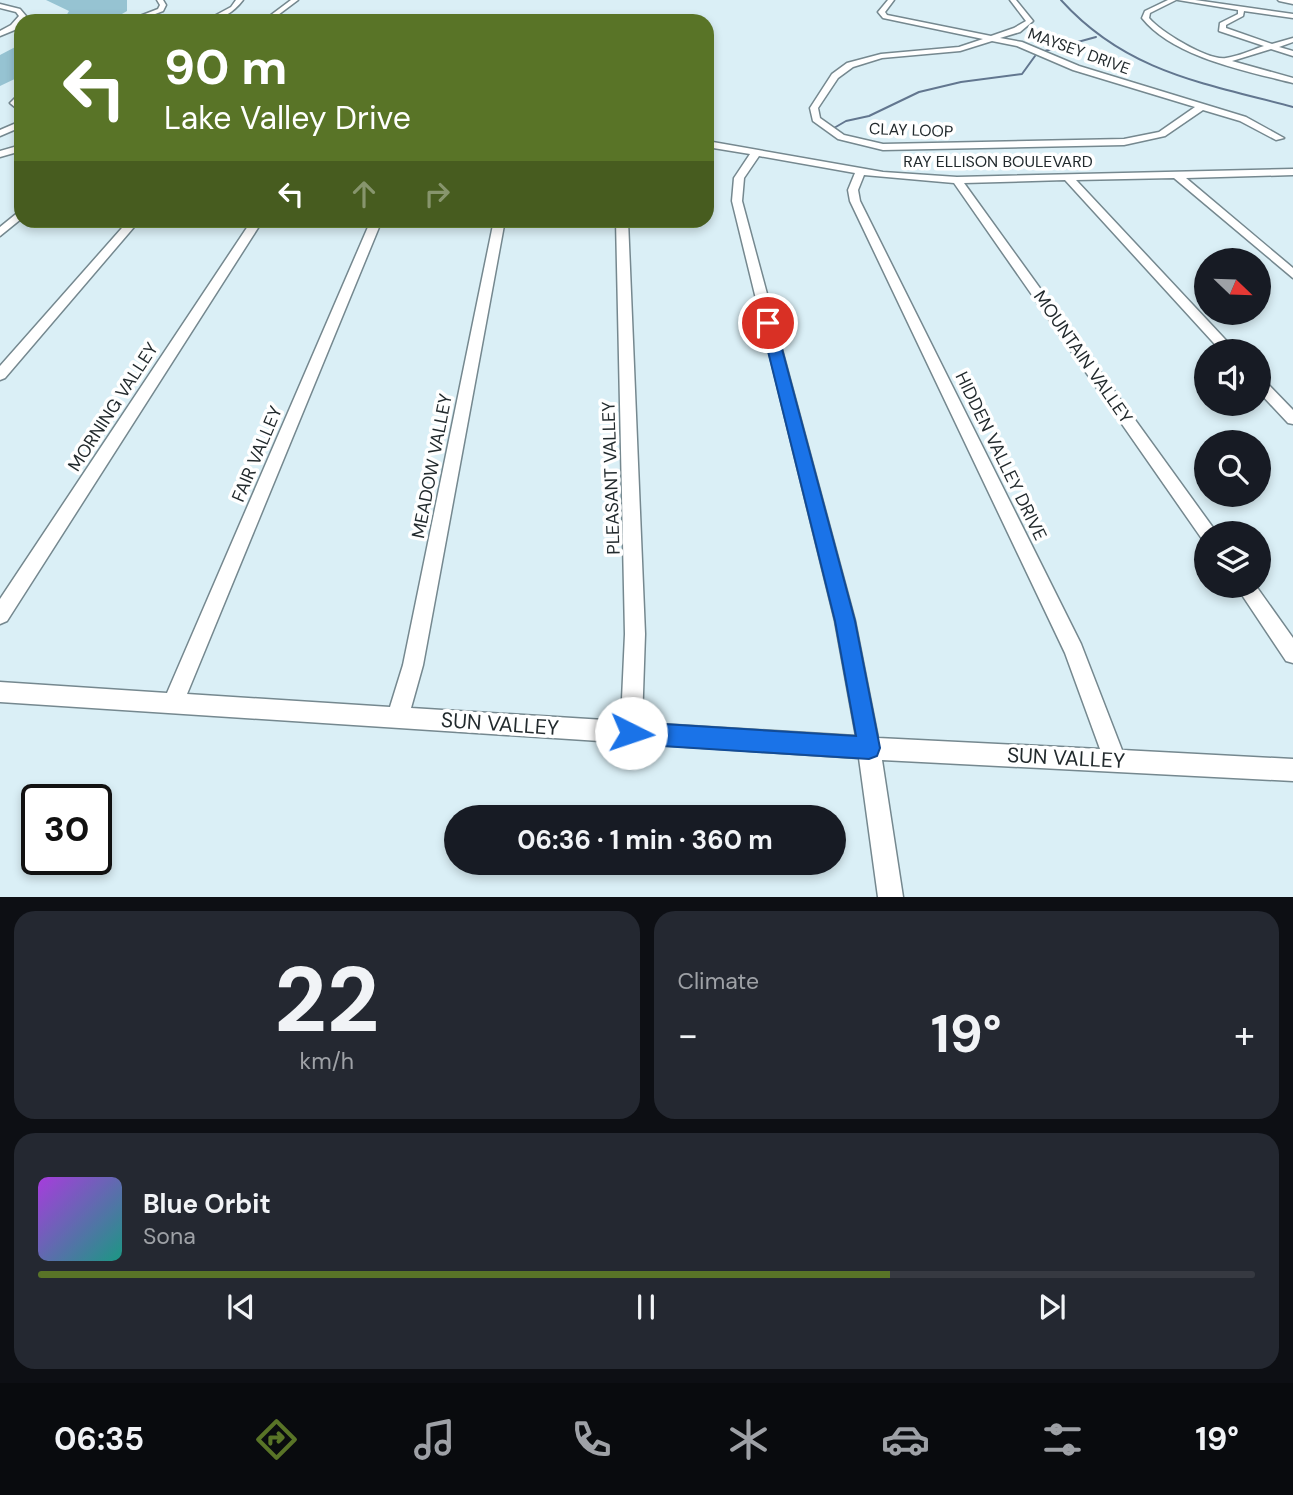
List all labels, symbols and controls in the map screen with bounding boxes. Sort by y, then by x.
street label: MAYSEY DRIVE [1025,23,1133,79]
text: 90 m [164,35,287,99]
icon: left [49,42,140,133]
text: Lake Valley Drive [164,97,411,139]
street label: CLAY LOOP [868,118,954,142]
street label: RAY ELLISON BOULEVARD [903,151,1093,172]
icon: left [272,175,310,213]
icon: ahead [345,175,383,213]
icon: right [418,175,456,213]
north arrow [1194,248,1270,326]
map controls [1194,248,1271,598]
street label: MOUNTAIN VALLEY [1028,286,1138,429]
pin [738,293,798,353]
icon: arrive [749,304,787,342]
street label: MORNING VALLEY [62,337,164,476]
button: sound [1194,339,1271,416]
street label: HIDDEN VALLEY DRIVE [950,368,1052,544]
street label: MEADOW VALLEY [406,391,458,541]
street label: PLEASANT VALLEY [596,400,626,555]
street label: FAIR VALLEY [226,402,288,506]
button: search [1194,430,1271,507]
button: layers [1194,521,1271,598]
position arrow [594,696,668,770]
street label: SUN VALLEY [440,706,560,742]
street label: SUN VALLEY [1006,741,1126,775]
speed limit sign: 30 [21,784,112,875]
text: 06:36 · 1 min · 360 m [517,823,773,857]
text: 22 [274,941,379,1059]
text: Climate [678,966,759,996]
text: 19° [931,1000,1002,1068]
text: − [678,1010,698,1060]
text: + [1234,1010,1255,1060]
text: km/h [300,1046,354,1076]
text: Blue Orbit [143,1187,271,1221]
text: Sona [143,1221,196,1251]
icon: previous [222,1288,260,1326]
icon: pause [627,1288,665,1326]
icon: next [1033,1288,1071,1326]
icon: directions [252,1415,301,1464]
icon: music [410,1415,459,1464]
icon: phone [567,1415,616,1464]
icon: climate [724,1415,773,1464]
icon: car [881,1415,930,1464]
icon: filters [1038,1415,1087,1464]
text: 06:35 [54,1418,144,1460]
text: 19° [1195,1418,1239,1460]

